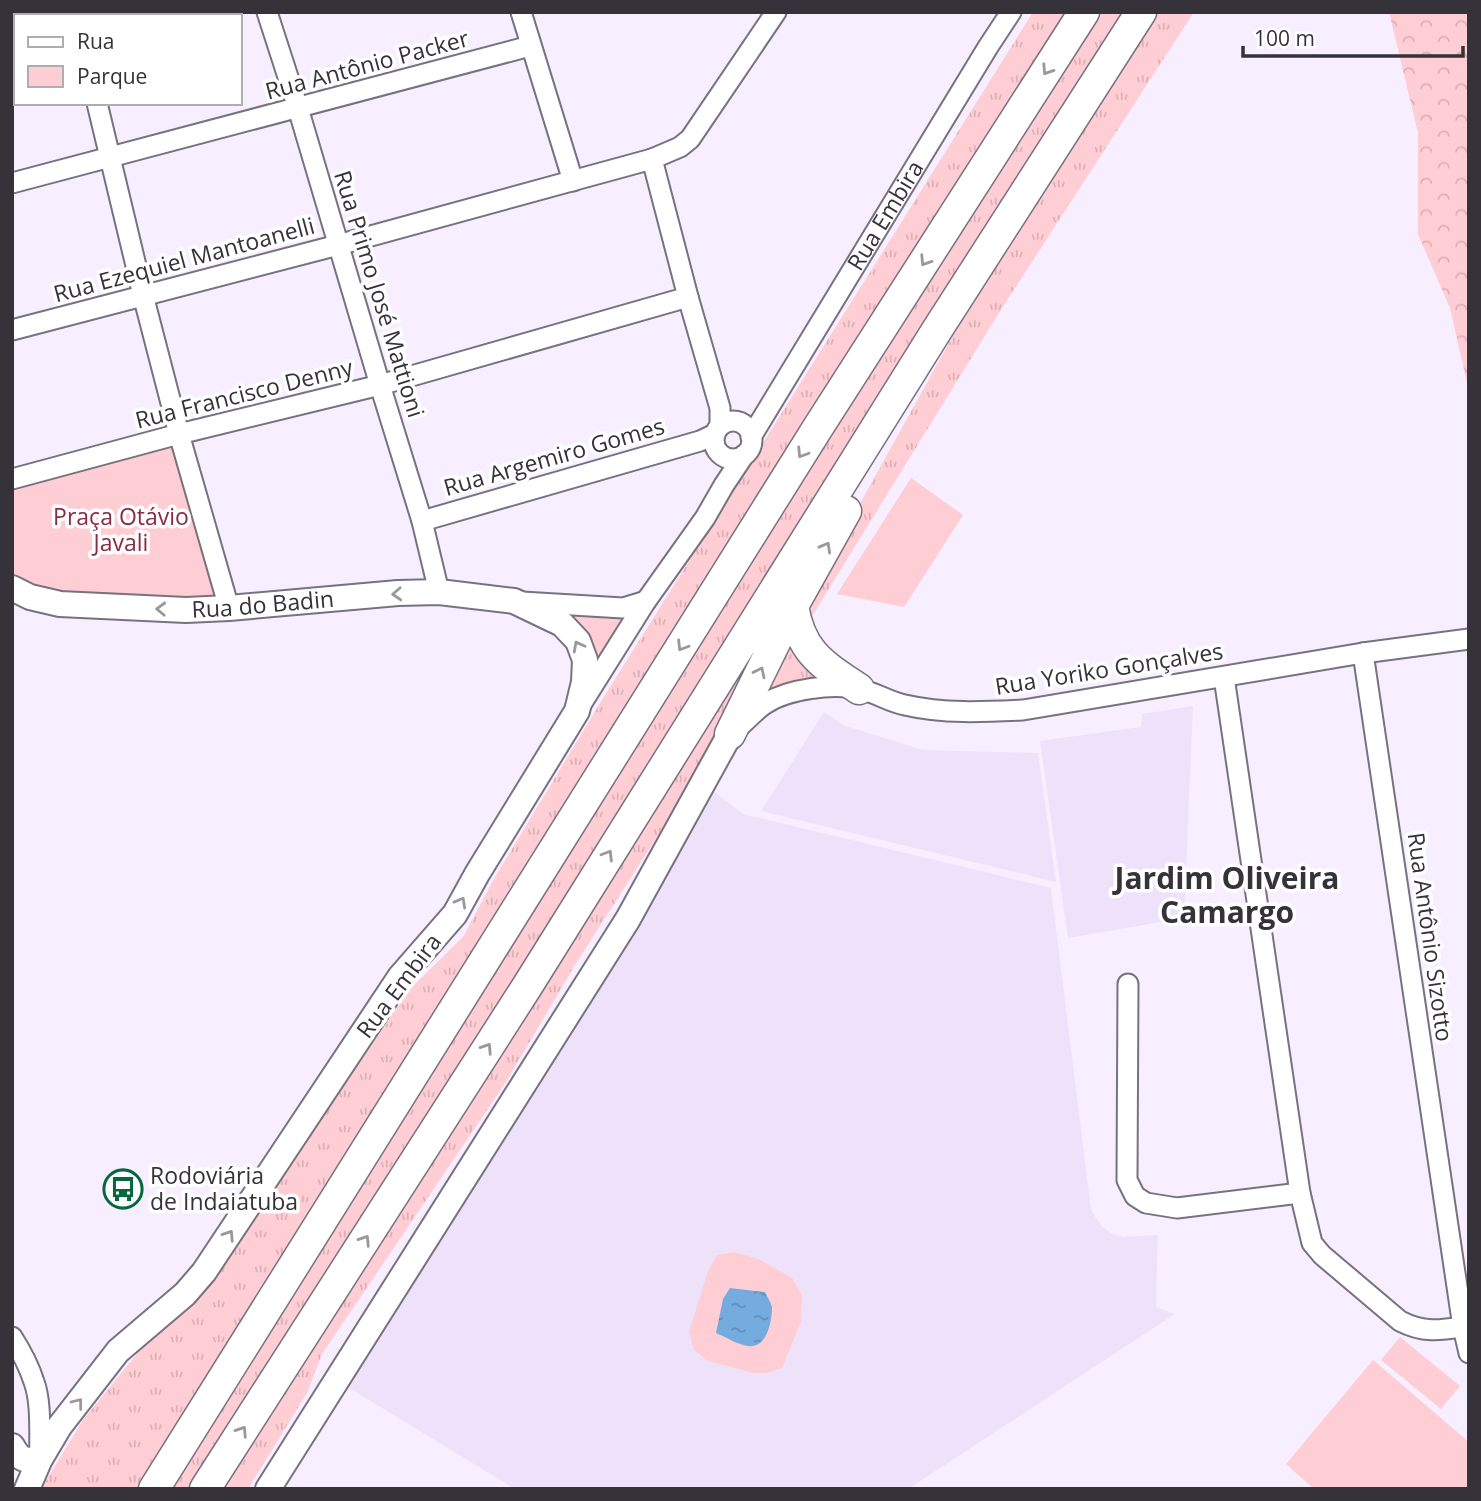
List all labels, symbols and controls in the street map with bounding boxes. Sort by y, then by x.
legend [14,14,242,105]
scale bar [1243,14,1464,58]
street label: Rua Antônio Packer [261,21,473,107]
text: 100 m [1254,24,1315,52]
text: Rua [77,27,115,55]
text: Parque [77,62,147,90]
one-way arrow [1043,62,1056,75]
street label: Rua Embira [839,154,930,276]
street label: Rua Primo José Mattioni [327,166,433,421]
street label: Rua Ezequiel Mantoanelli [50,209,318,309]
one-way arrow [920,254,933,267]
street label: Rua Francisco Denny [132,350,356,436]
street label: Rua Argemiro Gomes [440,409,668,503]
one-way arrow [798,446,811,459]
park label: Praça Otávio Javali [53,500,189,558]
one-way arrow [818,541,831,554]
street label: Rua do Badin [191,582,335,625]
one-way arrow [391,586,402,601]
one-way arrow [155,602,166,617]
street label: Rua Yoriko Gonçalves [993,634,1225,702]
one-way arrow [677,638,690,651]
one-way arrow [572,640,586,653]
one-way arrow [752,667,766,679]
street label: Rua Antônio Sizotto [1400,830,1461,1043]
one-way arrow [600,850,613,863]
district label: Jardim Oliveira Camargo [1112,857,1339,932]
one-way arrow [453,897,466,909]
street label: Rua Embira [348,927,448,1044]
one-way arrow [479,1043,492,1056]
place label: Rodoviária de Indaiatuba [150,1159,298,1217]
bus stop icon: Rodoviária de Indaiatuba [102,1168,144,1210]
one-way arrow [221,1229,234,1242]
one-way arrow [357,1234,370,1247]
one-way arrow [69,1398,82,1410]
one-way arrow [234,1426,247,1439]

